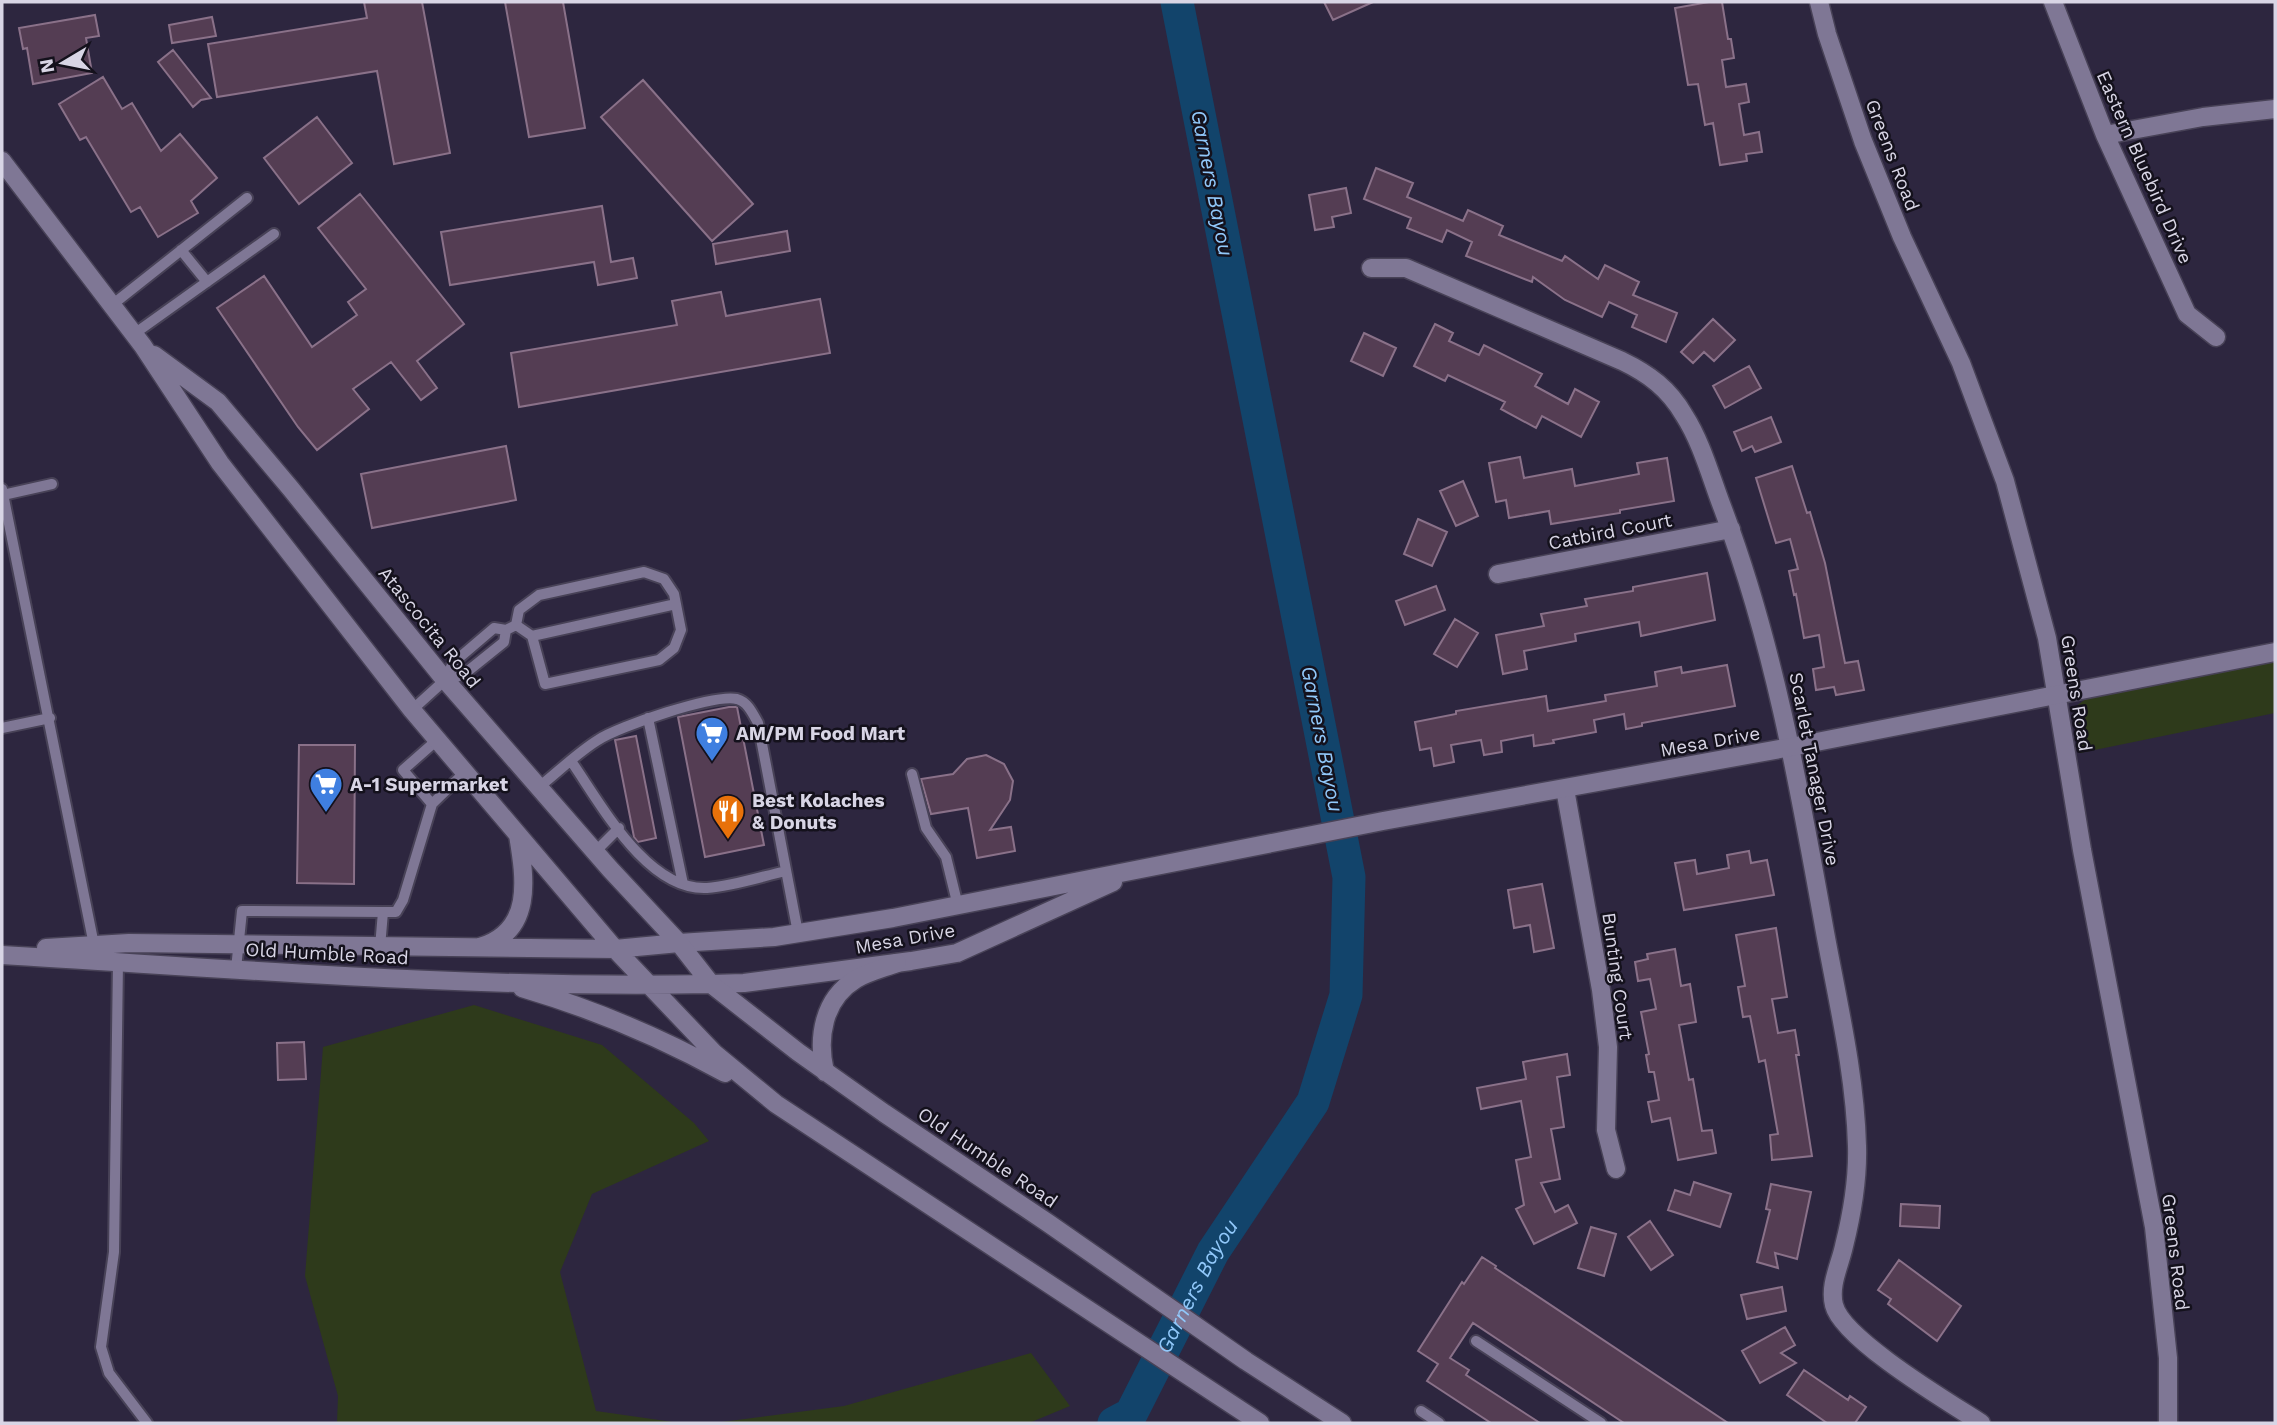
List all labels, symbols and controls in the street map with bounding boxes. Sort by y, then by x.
north arrow [28,28,98,98]
text: N [34,57,59,75]
street label: Eastern Bluebird Drive [2092,67,2198,267]
street label: Greens Road [1861,96,1924,214]
water label: Garners Bayou [1186,108,1239,258]
street label: Catbird Court [1546,508,1674,555]
street label: Atascocita Road [374,562,486,693]
street label: Greens Road [2056,633,2097,753]
water label: Garners Bayou [1296,664,1349,814]
street label: Scarlet Tanager Drive [1784,670,1845,868]
supermarket icon: AM/PM Food Mart [693,714,731,763]
street label: Mesa Drive [1658,721,1762,762]
place label: AM/PM Food Mart [736,722,906,745]
supermarket icon: A-1 Supermarket [307,765,345,814]
place label: A-1 Supermarket [350,773,509,796]
place label: Best Kolaches & Donuts [752,789,885,834]
restaurant icon: Best Kolaches & Donuts [709,792,747,841]
street label: Bunting Court [1597,911,1638,1041]
street label: Mesa Drive [853,918,957,959]
street label: Old Humble Road [245,938,409,969]
street label: Old Humble Road [913,1102,1062,1213]
street label: Greens Road [2157,1192,2194,1312]
water label: Garners Bayou [1151,1214,1243,1357]

